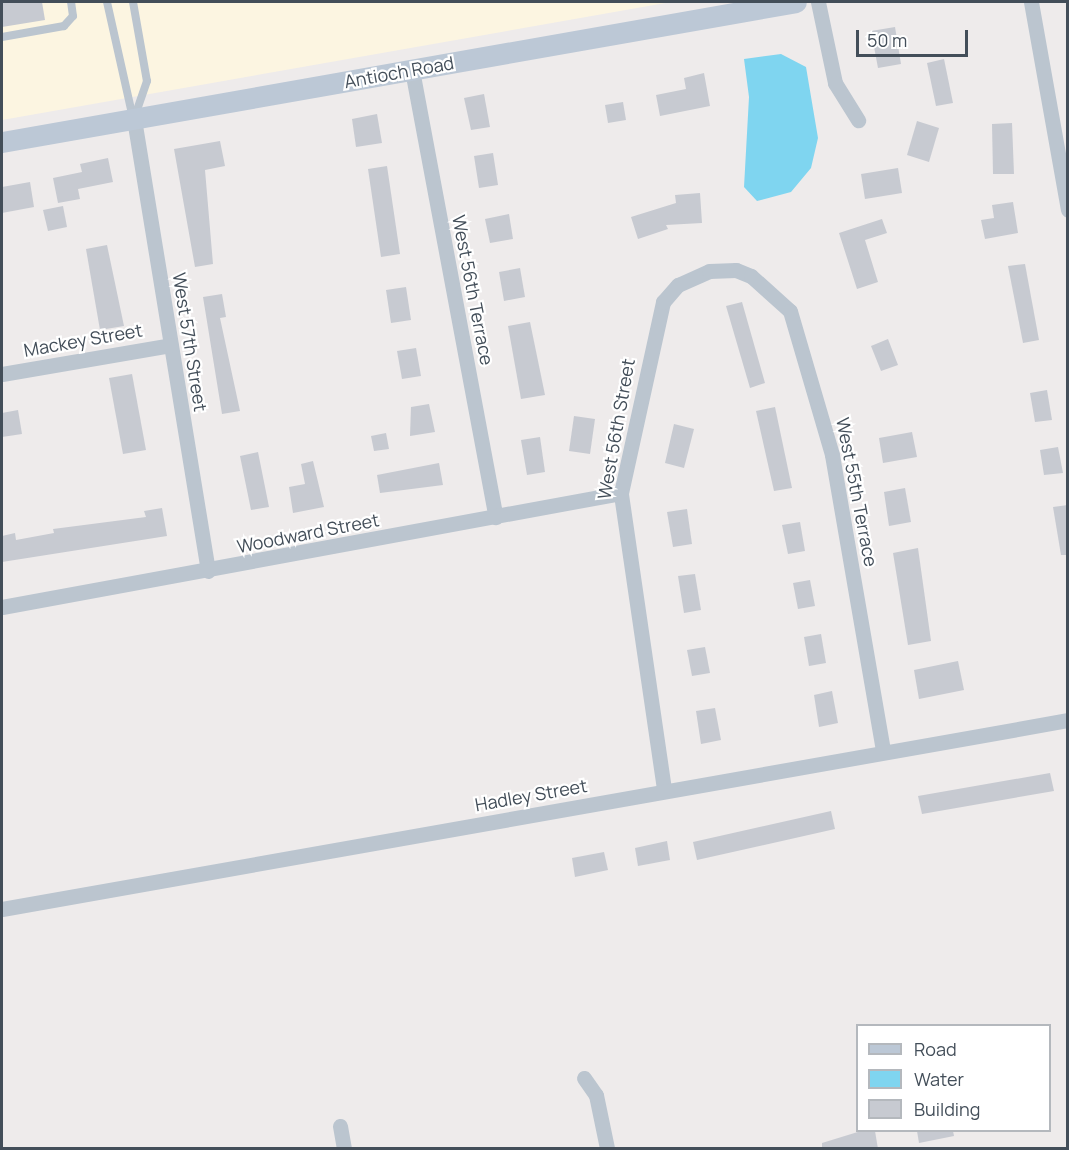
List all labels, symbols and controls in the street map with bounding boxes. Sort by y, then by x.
scale bar [859,18,972,56]
text: 50 m [867,28,907,52]
street label: Antioch Road [342,52,456,92]
street label: West 56th Terrace [448,213,498,367]
street label: West 57th Street [168,271,212,413]
street label: Mackey Street [22,319,144,361]
street label: West 56th Street [593,357,639,501]
street label: West 55th Terrace [832,416,882,568]
street label: Woodward Street [235,509,381,557]
street label: Hadley Street [473,775,589,815]
legend [856,1024,1051,1132]
text: Road [914,1037,957,1061]
text: Water [914,1067,964,1091]
text: Building [914,1097,980,1121]

